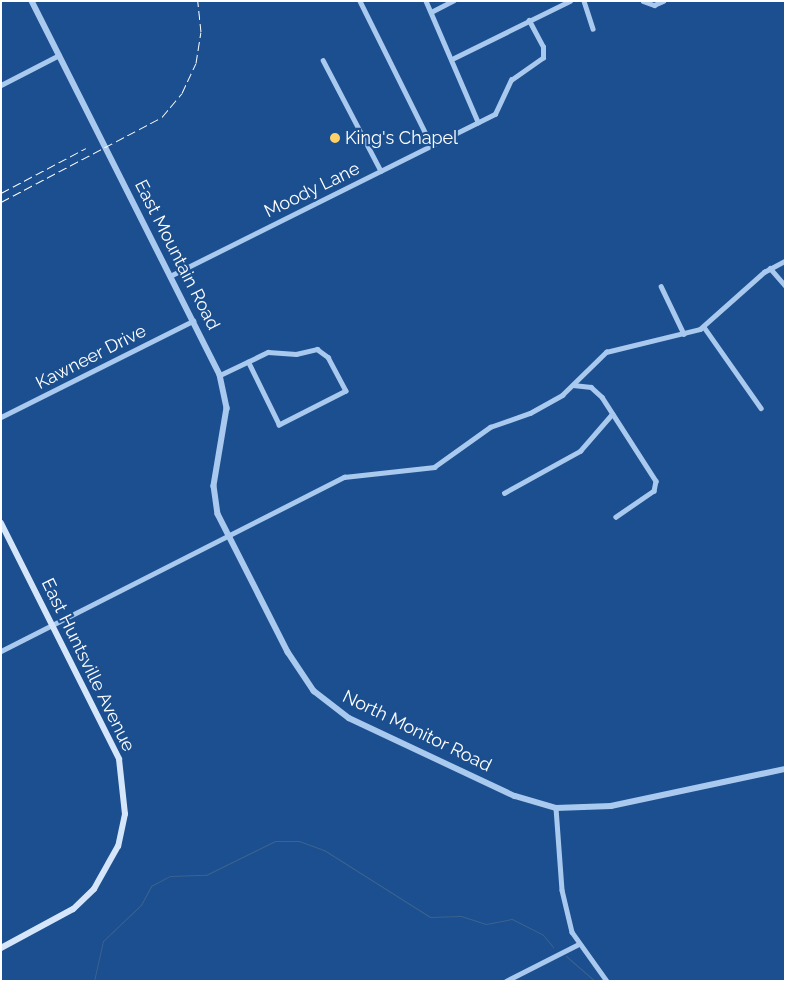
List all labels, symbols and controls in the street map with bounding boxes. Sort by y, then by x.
place label: King's Chapel [345,127,458,149]
marker: King's Chapel [329,132,341,144]
street label: Moody Lane [261,158,363,222]
street label: East Mountain Road [130,176,224,334]
street label: Kawneer Drive [32,320,150,394]
street label: East Huntsville Avenue [37,575,139,755]
street label: North Monitor Road [339,685,495,777]

